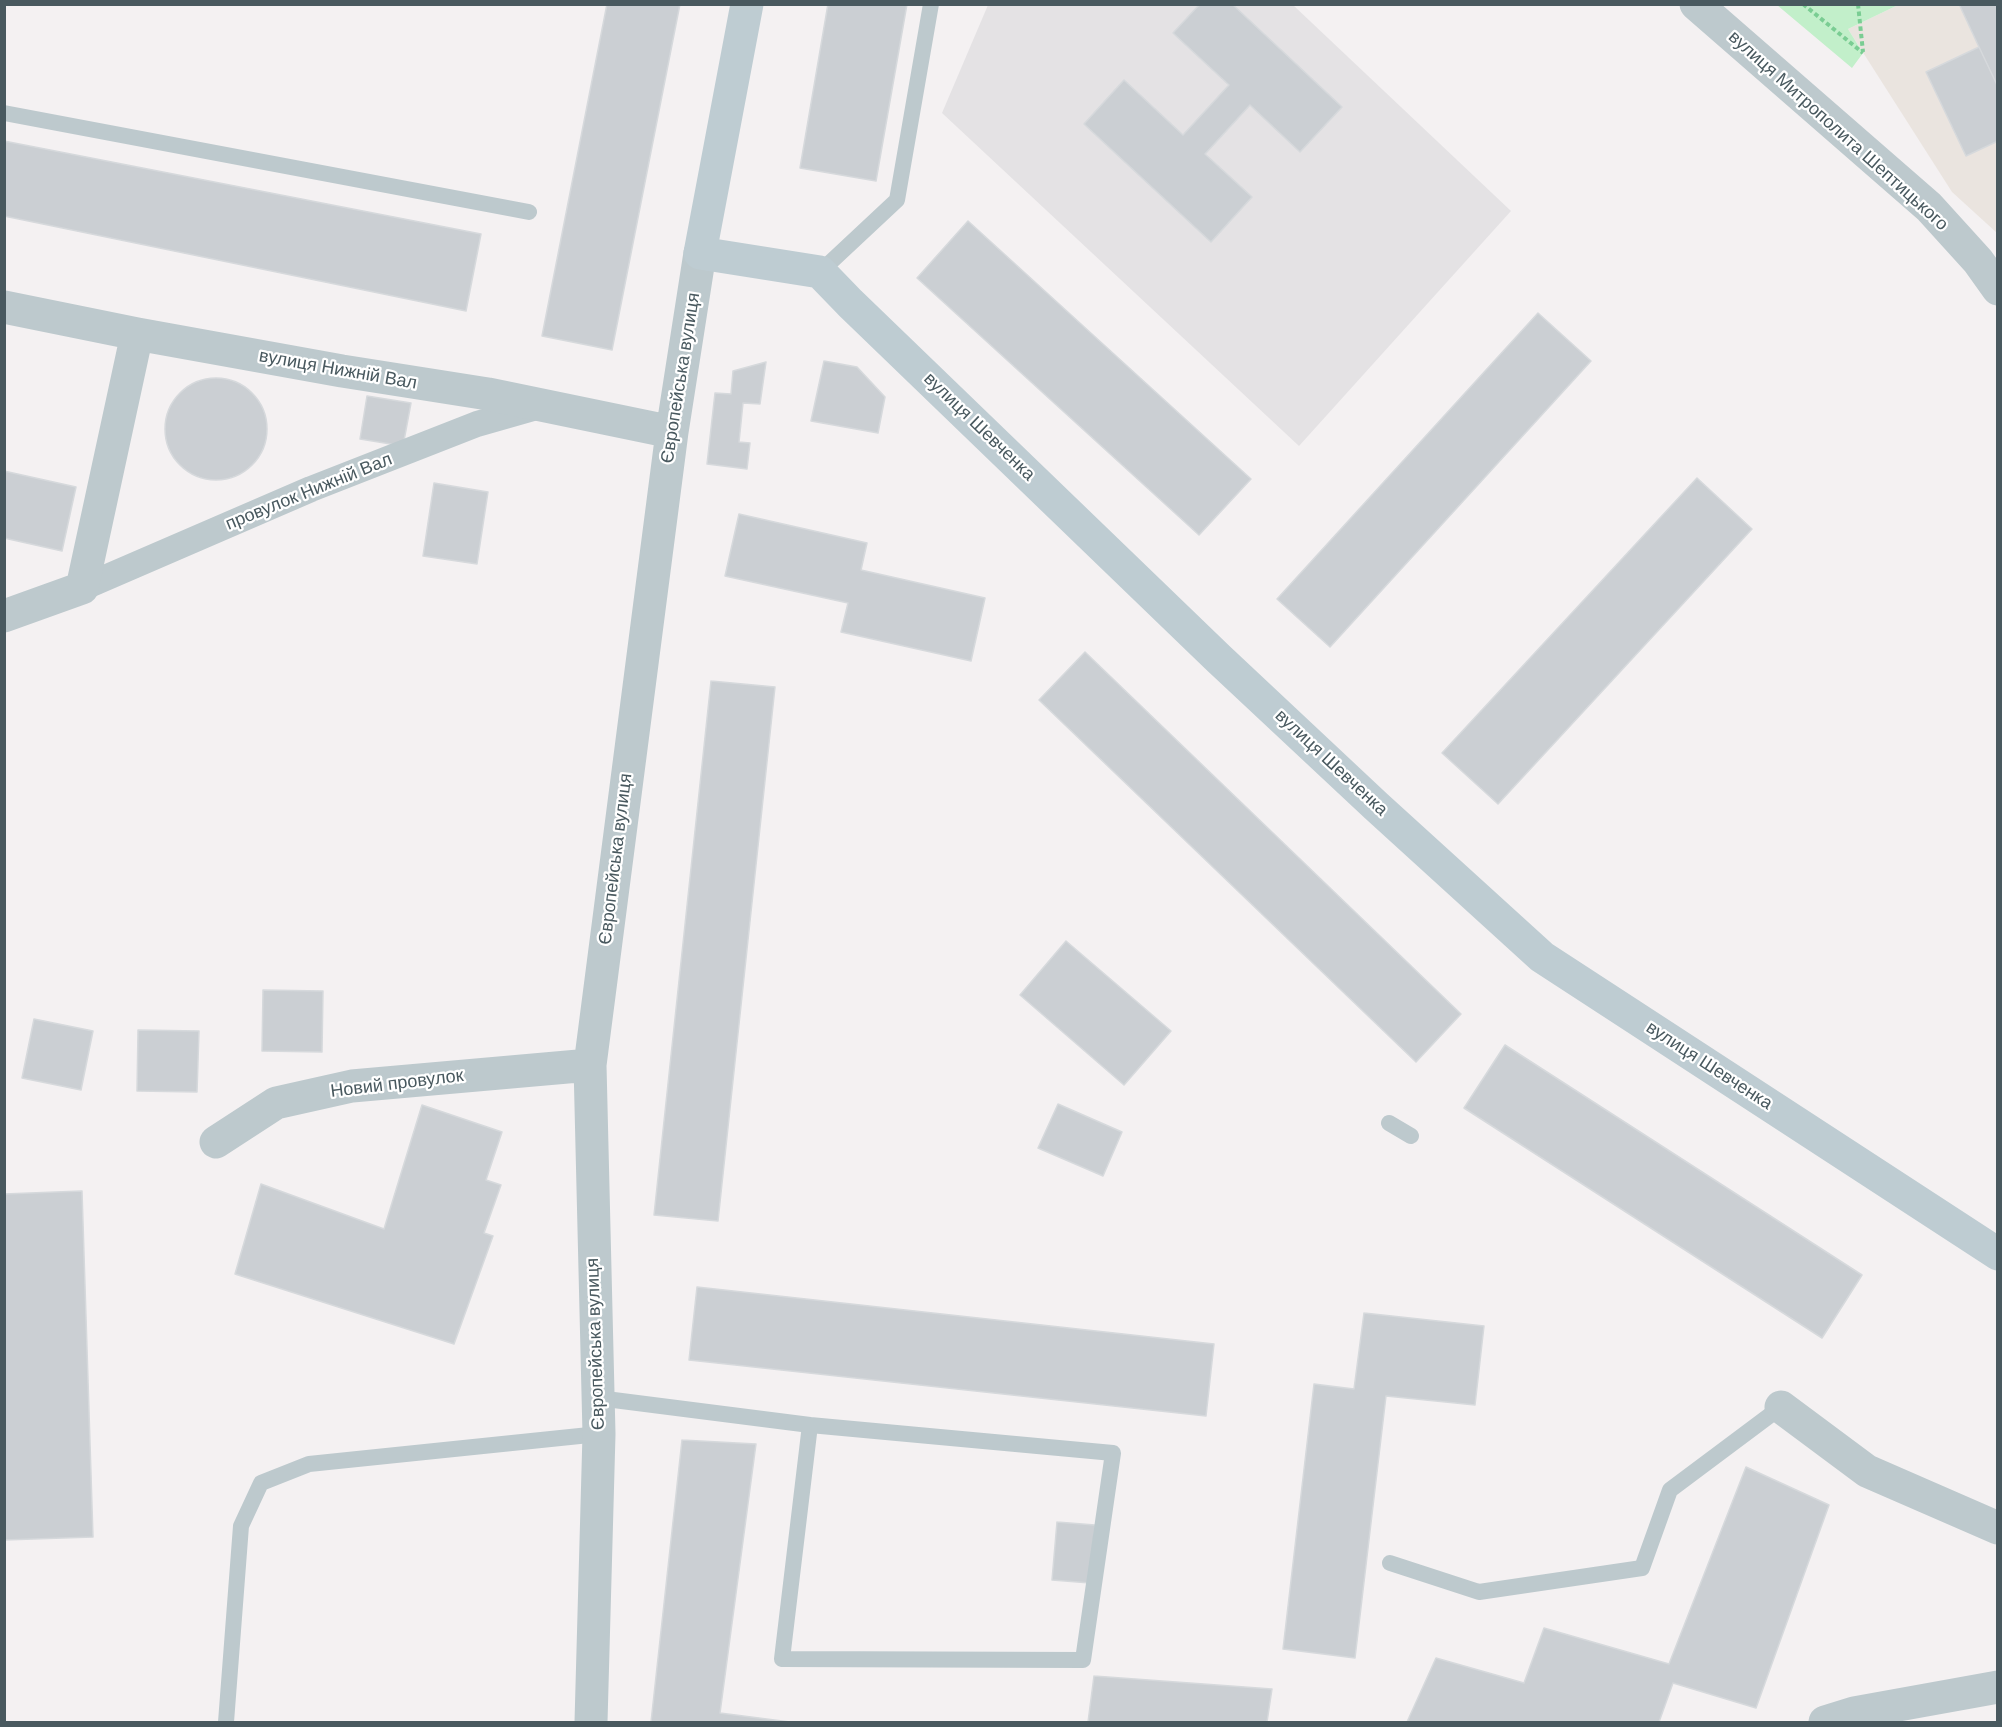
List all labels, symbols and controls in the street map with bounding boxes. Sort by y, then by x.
street label: вулиця Митрополита Шептицького [1724,27,1952,235]
street label: Європейська вулиця [657,291,705,465]
street label: вулиця Нижній Вал [257,345,419,395]
street label: вулиця Шевченка [919,368,1039,486]
street label: провулок Нижній Вал [223,449,395,535]
street label: вулиця Шевченка [1270,705,1392,821]
street label: Європейська вулиця [595,772,637,946]
street label: вулиця Шевченка [1642,1017,1776,1115]
street label: Новий провулок [329,1065,465,1103]
street label: Європейська вулиця [582,1257,610,1431]

